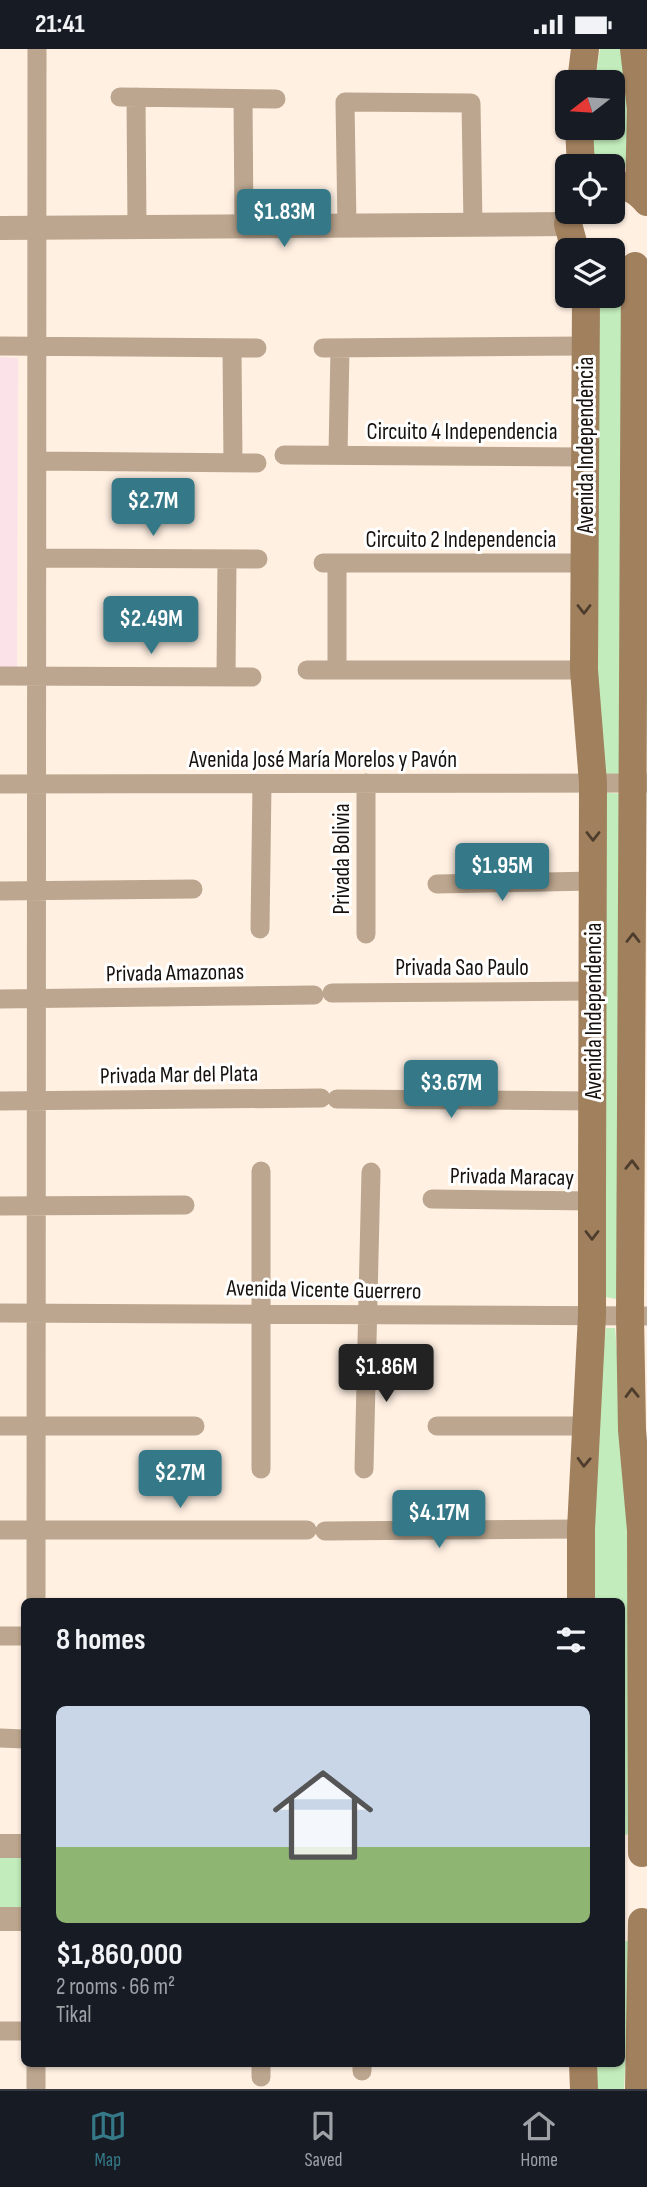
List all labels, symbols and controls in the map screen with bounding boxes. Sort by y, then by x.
text: 21:41 [35,9,85,40]
north arrow [555,70,625,140]
map controls [555,70,625,308]
button: locate [555,154,625,224]
pin: $1.83M [227,189,341,249]
text: $1.83M [253,198,315,226]
button: layers [555,238,625,308]
street label: Avenida Independencia [572,357,600,534]
street label: Circuito 4 Independencia [366,418,558,446]
pin: $2.7M [104,479,202,538]
text: $2.7M [128,487,178,515]
street label: Circuito 2 Independencia [366,526,556,554]
pin: $2.49M [94,597,208,656]
one-way arrow [577,604,592,615]
text: $2.49M [119,605,183,633]
street label: Avenida José María Morelos y Pavón [188,746,457,774]
street label: Privada Bolivia [328,804,356,914]
one-way arrow [585,831,601,842]
pin: $1.95M [445,843,559,903]
text: $1.95M [471,852,533,880]
street label: Avenida Independencia [580,923,608,1100]
one-way arrow [626,932,641,943]
street label: Privada Sao Paulo [395,954,529,982]
street label: Privada Amazonas [106,958,244,988]
street label: Privada Mar del Plata [100,1060,258,1090]
pin: $3.67M [394,1061,508,1120]
text: $3.67M [420,1069,482,1097]
one-way arrow [624,1159,640,1170]
street label: Privada Maracay [450,1162,574,1192]
one-way arrow [584,1230,600,1241]
street label: Avenida Vicente Guerrero [225,1274,422,1306]
pin: $1.86M [329,1345,443,1404]
text: $1.86M [355,1353,417,1381]
one-way arrow [624,1387,640,1397]
pin: $2.7M [131,1451,229,1510]
one-way arrow [576,1457,591,1468]
text: $2.7M [155,1459,205,1487]
pin: $4.17M [382,1491,496,1550]
text: $4.17M [408,1499,470,1527]
icon: filters [552,1621,590,1659]
text: 8 homes [56,1622,145,1658]
icon: home [260,1752,386,1878]
text: $1,860,000 [56,1937,183,1973]
text: 2 rooms · 66 m² [56,1973,175,2001]
text: Tikal [56,2001,92,2029]
tab: Map [89,2107,127,2172]
tab: Saved [304,2107,343,2172]
tab: Home [520,2107,558,2172]

